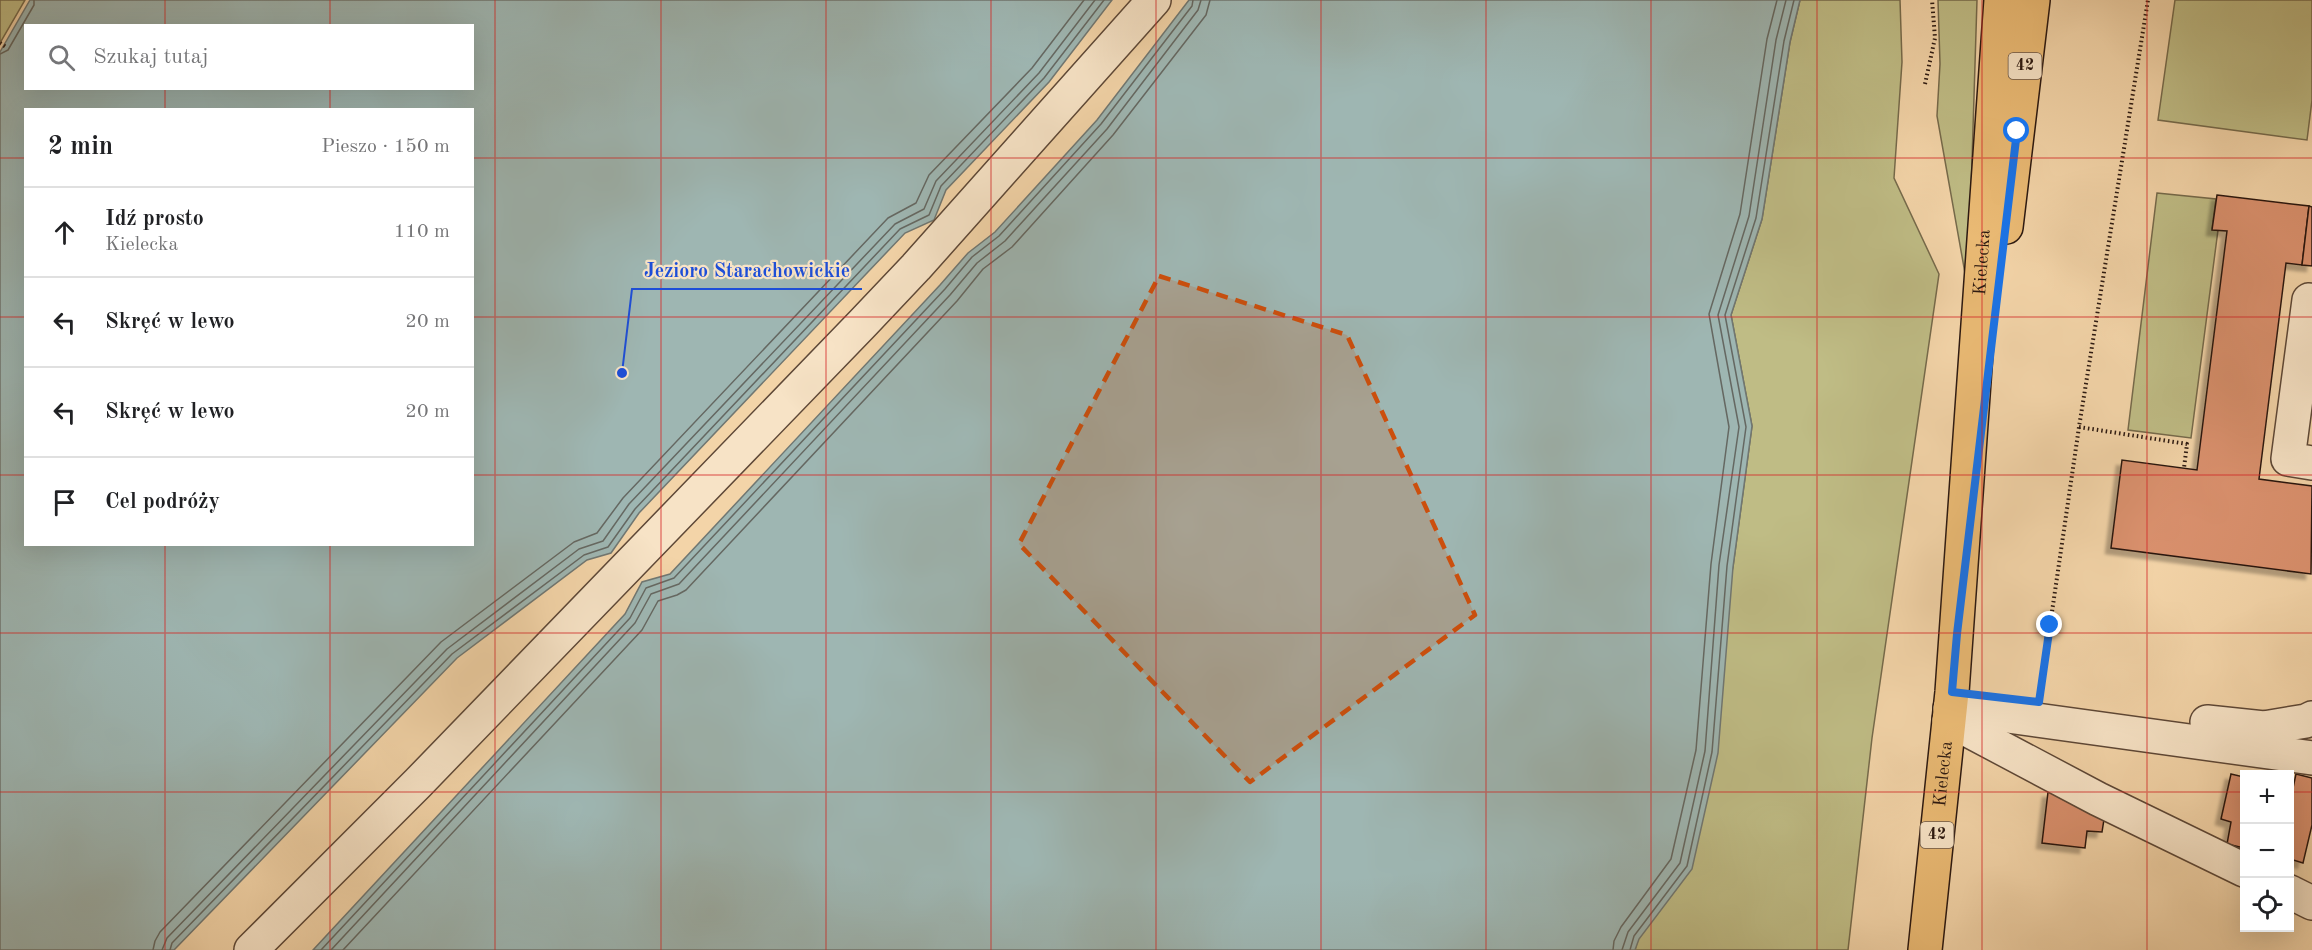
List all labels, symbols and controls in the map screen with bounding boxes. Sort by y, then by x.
search box [24,24,474,90]
icon: search [45,41,78,74]
text: Szukaj tutaj [93,46,209,68]
road number: 42 [2008,53,2042,79]
route start [2003,117,2029,143]
text: 2 min [48,134,113,160]
text: Pieszo · 150 m [321,137,450,157]
text: Idź prosto [105,208,204,230]
icon: ahead [48,216,81,249]
text: 110 m [394,222,450,242]
street label: Kielecka [1971,229,1994,296]
text: Kielecka [105,235,178,255]
callout: Jezioro Starachowickie [632,251,862,289]
text: Jezioro Starachowickie [644,262,850,282]
icon: left [48,306,81,339]
text: Skręć w lewo [105,311,235,333]
text: 20 m [405,312,450,332]
icon: left [48,396,81,429]
text: Skręć w lewo [105,401,235,423]
text: 20 m [405,402,450,422]
icon: arrive [48,486,81,519]
text: Cel podróży [105,491,220,513]
route end [2036,611,2062,637]
street label: Kielecka [1931,740,1956,808]
map controls [2240,770,2294,932]
button: + [2240,770,2294,824]
road number: 42 [1920,822,1954,848]
button: − [2240,824,2294,878]
button: locate [2240,878,2294,932]

